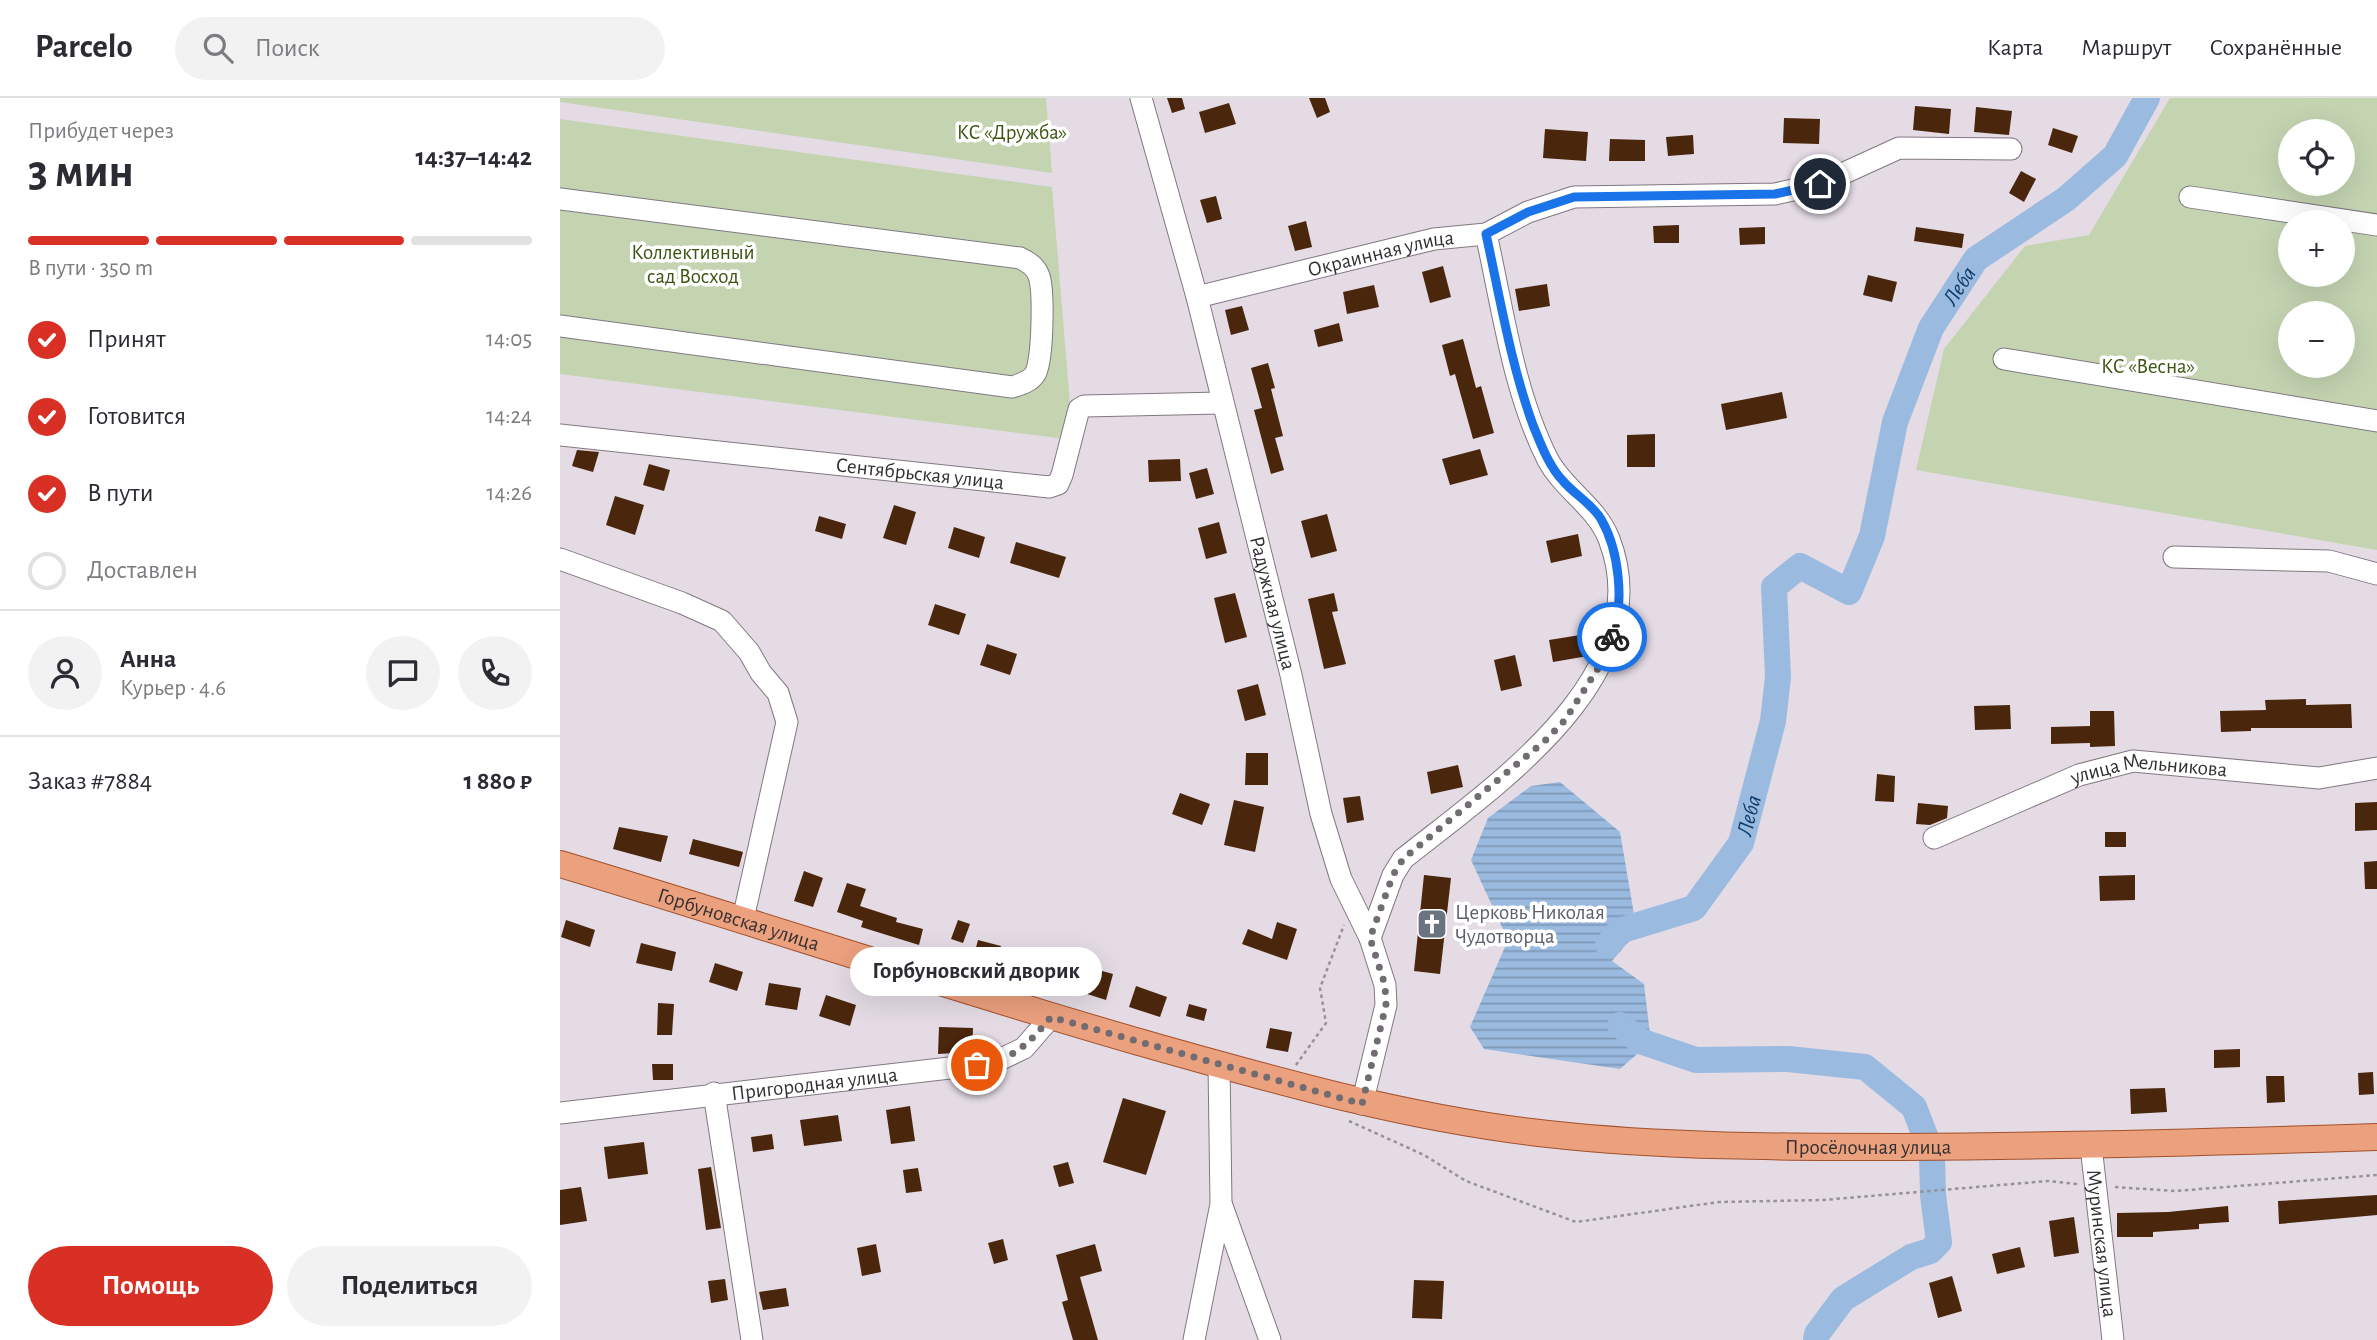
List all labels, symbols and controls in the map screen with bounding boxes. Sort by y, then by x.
search box [175,17,665,80]
icon: search [199,29,237,67]
text: Parcelo [35,31,133,64]
text: Поиск [255,35,320,61]
text: Карта [1987,36,2043,60]
text: Маршрут [2081,36,2171,60]
text: Сохранённые [2209,36,2342,60]
map controls [2278,119,2355,378]
button: locate [2278,119,2355,196]
text: Прибудет через [28,120,174,143]
park label: КС «Дружба» [957,122,1067,143]
text: 14:37–14:42 [415,144,532,170]
text: 3 мин [28,149,134,195]
pin [1790,154,1850,214]
icon: home [1801,165,1839,203]
button: + [2278,210,2355,287]
street label: Окраинная улица [1305,227,1455,281]
park label: Коллективный сад Восход [631,242,755,287]
text: В пути · 350 m [28,257,153,280]
water label: Леба [1938,263,1981,311]
button: − [2278,301,2355,378]
icon: check [28,321,66,359]
text: Принят [87,326,166,352]
text: 14:05 [486,328,532,351]
park label: КС «Весна» [2101,356,2195,377]
icon: check [28,398,66,436]
text: Готовится [87,403,186,429]
text: 14:24 [486,405,532,428]
street label: Сентябрьская улица [835,454,1005,493]
icon: check [28,475,66,513]
text: В пути [87,480,153,506]
text: 14:26 [486,482,532,505]
street label: Радужная улица [1246,534,1299,673]
text: Доставлен [87,557,198,583]
courier [1577,602,1647,672]
icon: bike [1593,618,1631,656]
button: person [28,636,102,710]
button: chat [366,636,440,710]
button: phone [458,636,532,710]
text: Анна [120,646,176,672]
text: Курьер · 4.6 [120,677,226,700]
street label: улица Мельникова [2066,750,2228,789]
text: Заказ #7884 [28,768,152,794]
text: 1 880 ₽ [463,768,532,794]
water label: Леба [1733,793,1766,840]
street label: Горбуновская улица [655,884,822,955]
place label: Церковь Николая Чудотворца [1455,902,1605,947]
church icon: Церковь Николая Чудотворца [1415,907,1449,941]
callout: Горбуновский дворик [851,946,1103,995]
text: Горбуновский дворик [872,960,1080,983]
pin [947,1035,1007,1095]
icon: bag [958,1046,996,1084]
street label: Пригородная улица [730,1064,899,1104]
street label: Просёлочная улица [1785,1137,1952,1158]
street label: Муринская улица [2083,1168,2120,1319]
button: Помощь [28,1246,273,1326]
button: Поделиться [287,1246,532,1326]

